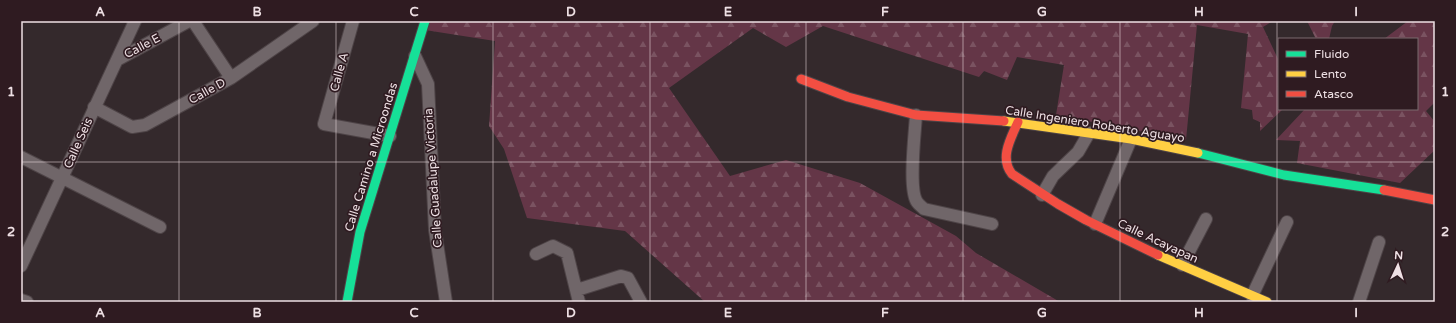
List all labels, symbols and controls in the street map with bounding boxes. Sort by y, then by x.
text: A [95,4,105,20]
text: B [252,4,262,20]
text: C [409,4,419,20]
text: D [566,4,576,20]
text: E [724,4,732,20]
text: F [881,4,889,20]
text: G [1037,4,1047,20]
text: H [1194,4,1204,20]
text: I [1354,4,1358,20]
street label: Calle E [122,31,163,61]
legend [1278,38,1418,110]
text: Fluido [1314,47,1349,61]
street label: Calle A [327,51,351,93]
text: Lento [1314,67,1347,81]
street label: Calle D [186,75,228,107]
street label: Calle Camino a Microondas [342,81,400,233]
text: 1 [7,84,15,100]
text: 1 [1441,84,1449,100]
text: Atasco [1314,87,1353,101]
street label: Calle Ingeniero Roberto Aguayo [1004,103,1186,145]
street label: Calle Guadalupe Victoria [421,108,445,248]
street label: Calle Seis [61,115,95,170]
street label: Calle Acayapan [1115,216,1201,266]
text: 2 [7,224,15,240]
text: 2 [1441,224,1449,240]
north arrow [1378,245,1418,285]
text: N [1394,249,1404,262]
text: A [95,305,105,321]
text: B [252,305,262,321]
text: C [409,305,419,321]
text: D [566,305,576,321]
text: E [724,305,732,321]
text: F [881,305,889,321]
text: G [1037,305,1047,321]
text: H [1194,305,1204,321]
text: I [1354,305,1358,321]

